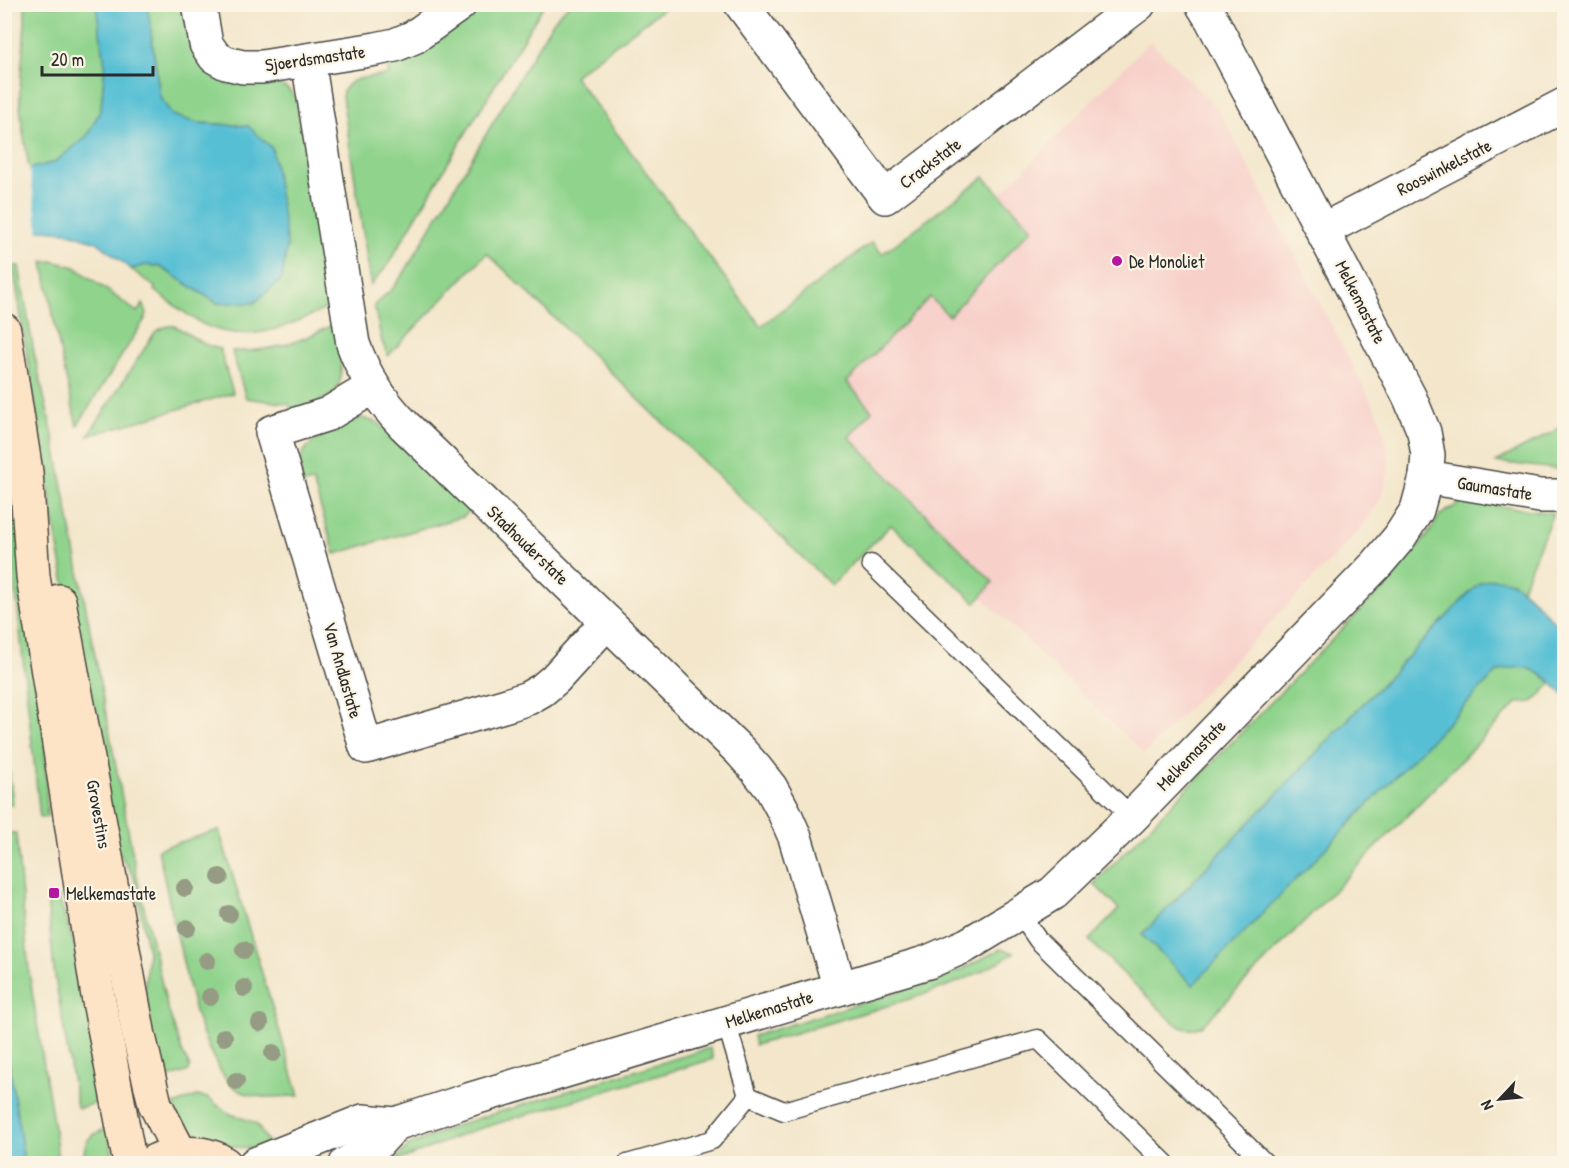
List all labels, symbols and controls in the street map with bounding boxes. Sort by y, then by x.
scale bar [42,39,153,77]
street label: Sjoerdsmastate [263,39,367,77]
text: 20 m [51,47,84,72]
street label: Crackstate [894,131,966,195]
street label: Rooswinkelstate [1392,132,1496,202]
place label: De Monoliet [1129,249,1205,274]
marker: De Monoliet [1110,254,1124,268]
street label: Melkemastate [1329,256,1393,348]
street label: Gaumastate [1456,470,1534,506]
street label: Stadhouderstate [481,499,575,591]
street label: Van Andlastate [317,619,369,721]
street label: Melkemastate [1151,714,1231,796]
street label: Grovestins [81,778,117,850]
place label: Melkemastate [66,881,156,906]
marker: Melkemastate [47,886,61,900]
street label: Melkemastate [722,984,816,1034]
north arrow [1470,1069,1530,1129]
text: N [1475,1096,1498,1114]

